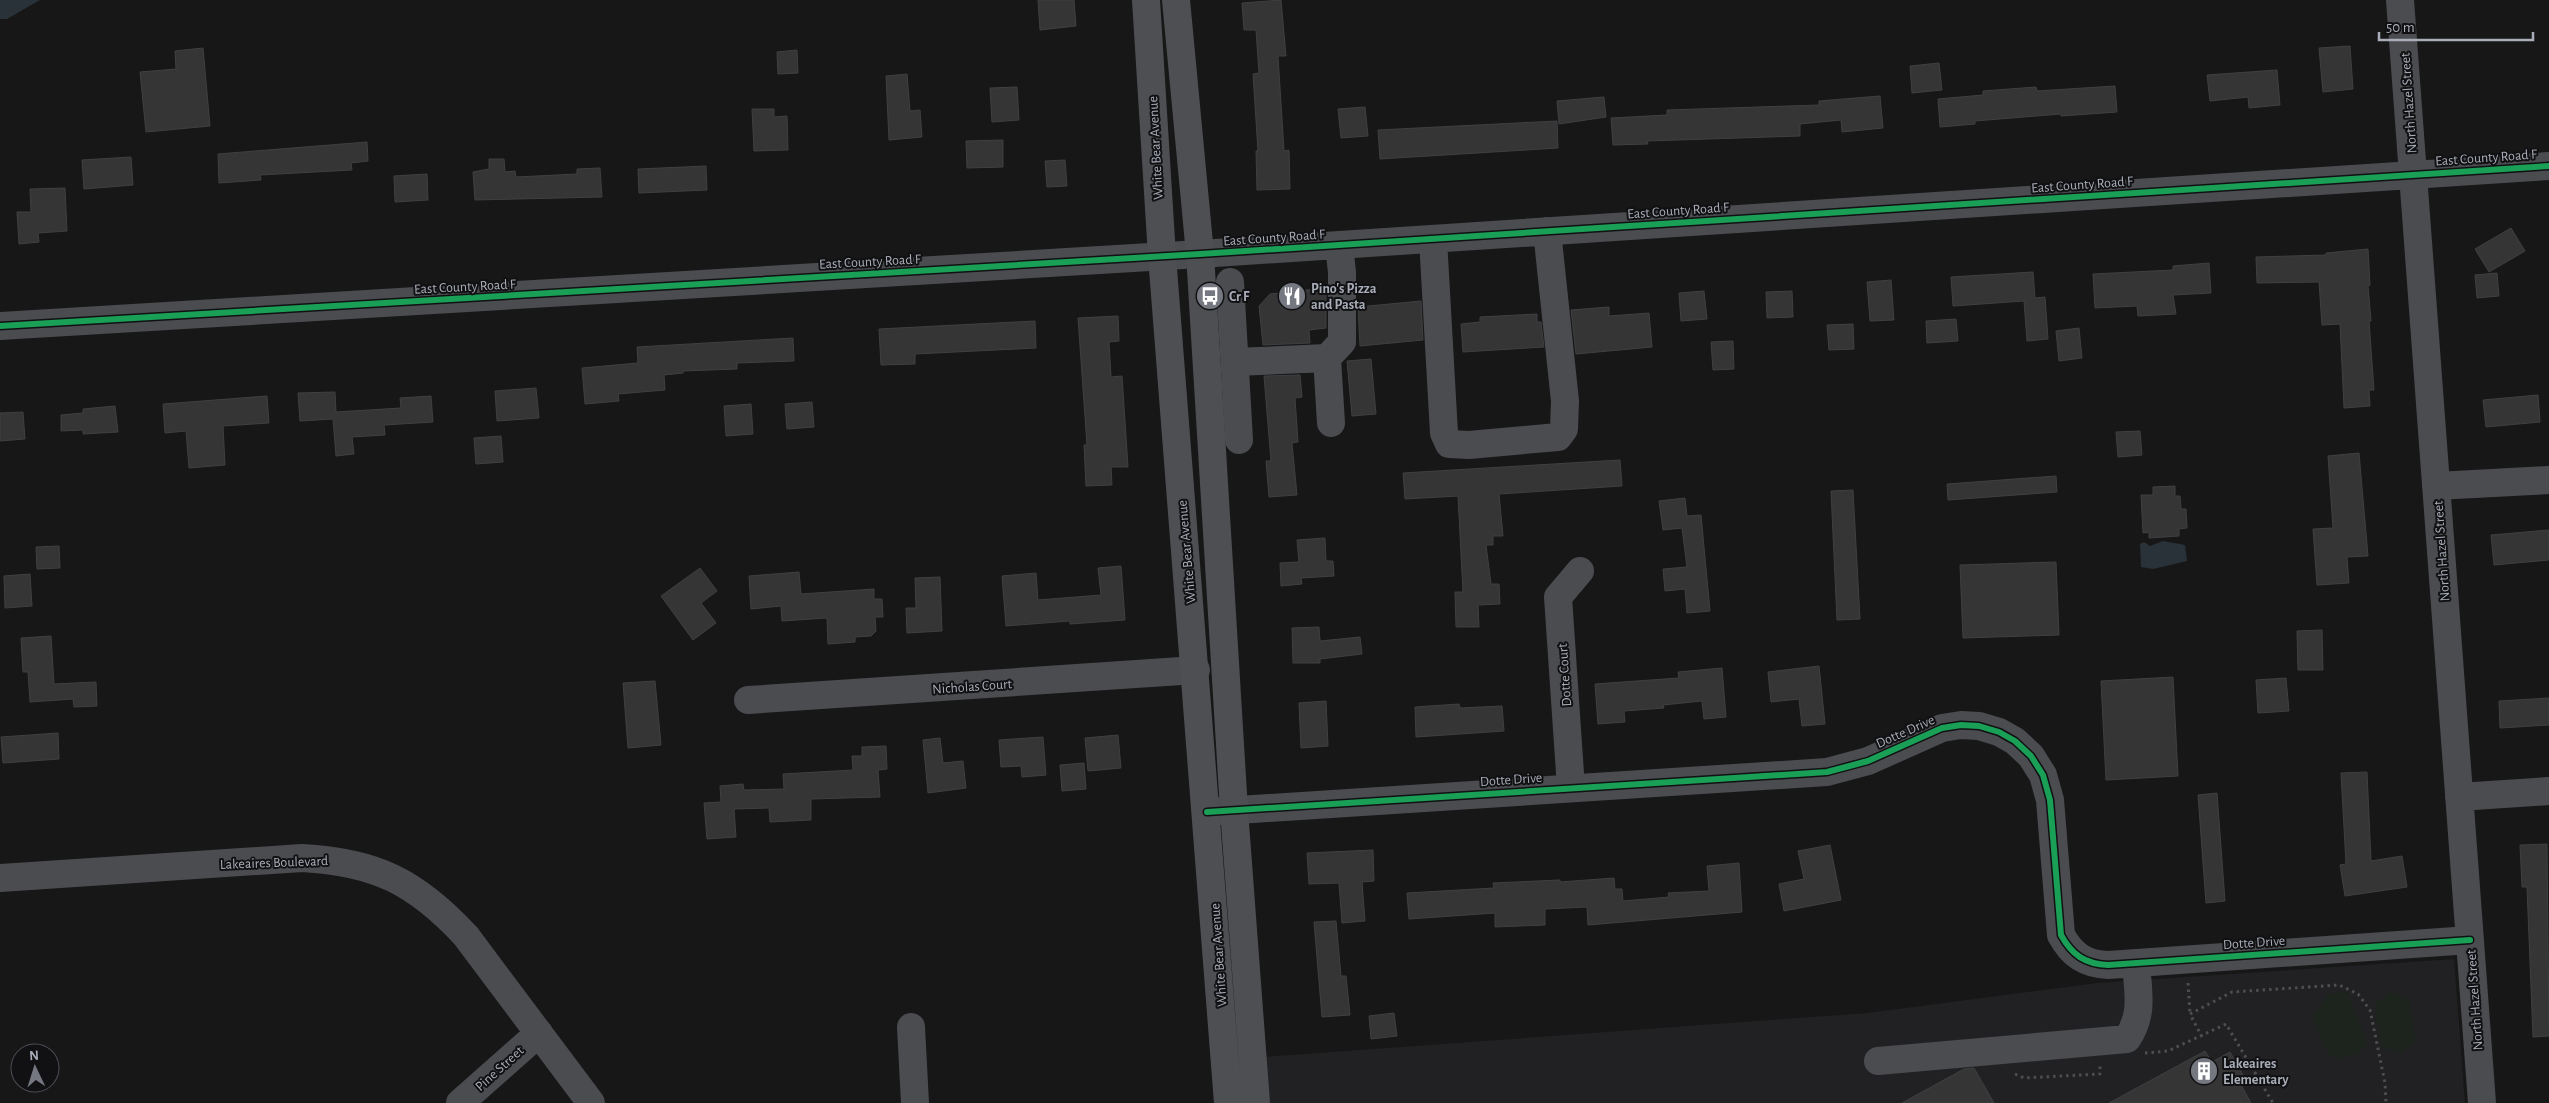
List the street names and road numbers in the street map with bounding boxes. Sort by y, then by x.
street label: North Hazel Street [2398,51,2420,154]
street label: White Bear Avenue [1146,96,1166,200]
street label: East County Road F [2435,147,2538,169]
street label: East County Road F [2031,174,2134,196]
street label: East County Road F [1627,200,1730,222]
street label: East County Road F [1223,227,1326,249]
street label: East County Road F [819,252,922,272]
street label: East County Road F [414,277,517,297]
street label: North Hazel Street [2431,499,2453,602]
street label: White Bear Avenue [1175,500,1198,604]
street label: Dotte Court [1556,642,1574,707]
street label: Nicholas Court [932,677,1013,697]
street label: Dotte Drive [1874,713,1937,751]
street label: Dotte Drive [1479,771,1543,789]
street label: Lakeaires Boulevard [220,854,328,872]
street label: White Bear Avenue [1208,903,1230,1007]
street label: Dotte Drive [2222,934,2286,952]
street label: North Hazel Street [2464,948,2486,1051]
street label: Pine Street [473,1043,527,1094]

